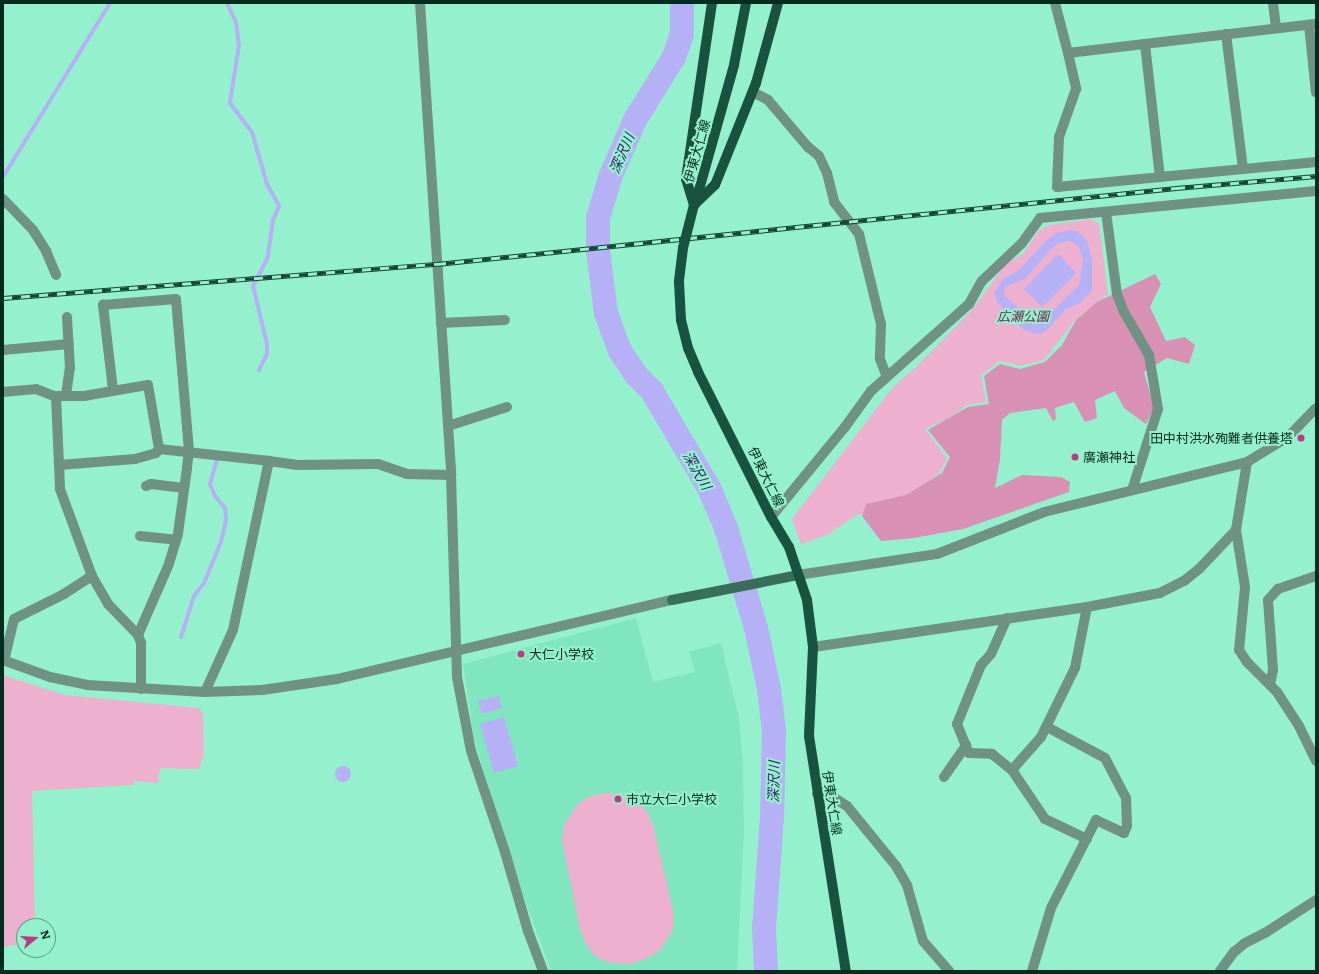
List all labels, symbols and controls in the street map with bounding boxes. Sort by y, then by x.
street label: 伊東大仁線 [681,118,713,184]
water label: 深沢川 [605,130,637,176]
park label: 広瀬公園 [997,308,1049,324]
place label: 田中村洪水殉難者供養塔 [1150,430,1293,446]
marker: 田中村洪水殉難者供養塔 [1296,433,1306,443]
street label: 伊東大仁線 [745,444,787,510]
water label: 深沢川 [680,448,716,492]
place label: 廣瀬神社 [1083,449,1135,465]
marker: 廣瀬神社 [1070,452,1080,462]
place label: 大仁小学校 [529,646,594,662]
marker: 大仁小学校 [516,649,526,659]
water label: 深沢川 [764,761,782,803]
street label: 伊東大仁線 [819,770,845,836]
place label: 市立大仁小学校 [626,791,717,807]
marker: 市立大仁小学校 [613,794,623,804]
north arrow [16,918,56,958]
text: N [37,928,55,941]

